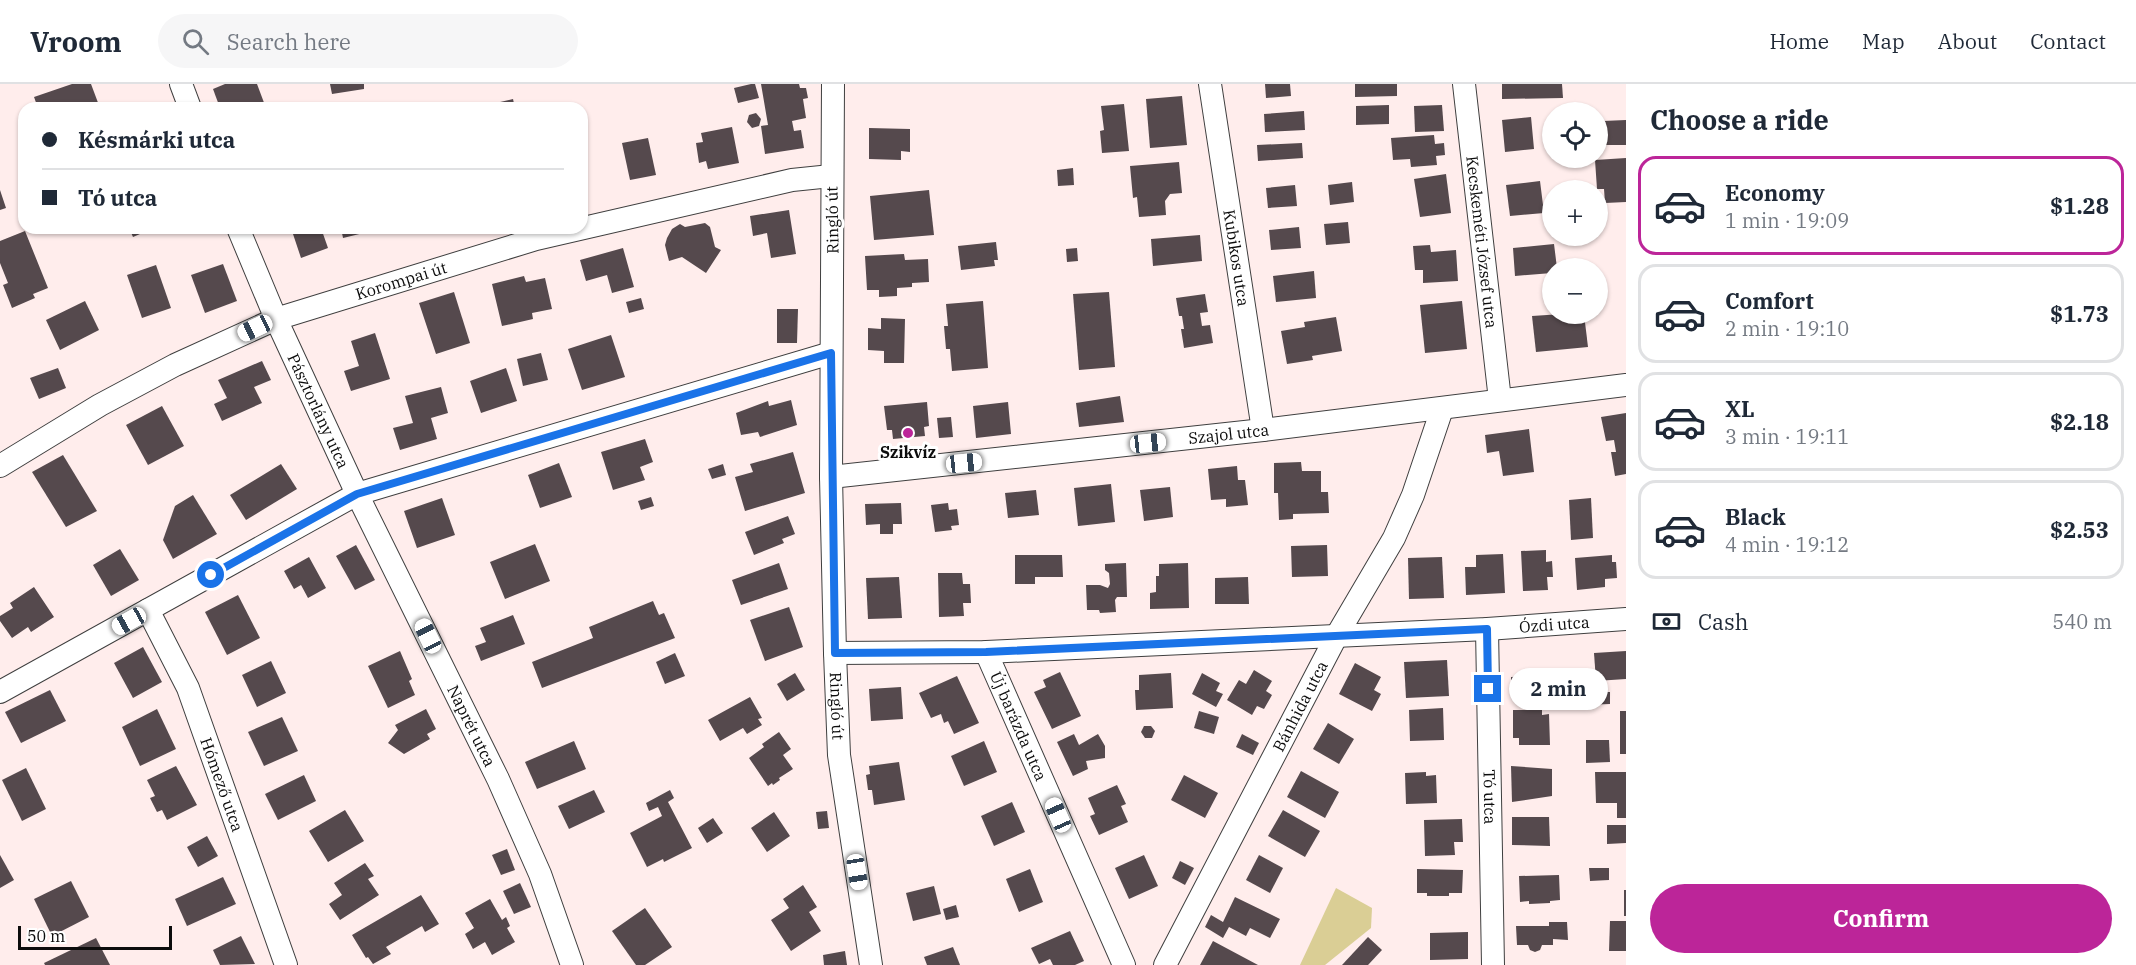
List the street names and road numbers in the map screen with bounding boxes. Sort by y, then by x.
street label: Kecskeméti József utca [1462,155,1502,330]
street label: Ringló út [821,186,843,254]
street label: Kubikos utca [1219,208,1254,308]
street label: Korompai út [353,257,449,304]
street label: Pásztorlány utca [283,350,354,472]
street label: Szajol utca [1187,419,1270,448]
street label: Ózdi utca [1518,612,1590,637]
street label: Bánhida utca [1268,657,1332,755]
street label: Új barázda utca [986,668,1052,784]
street label: Ringló út [826,672,848,741]
street label: Naprét utca [443,682,500,770]
street label: Hómező utca [196,735,248,835]
street label: Tó utca [1480,769,1500,825]

